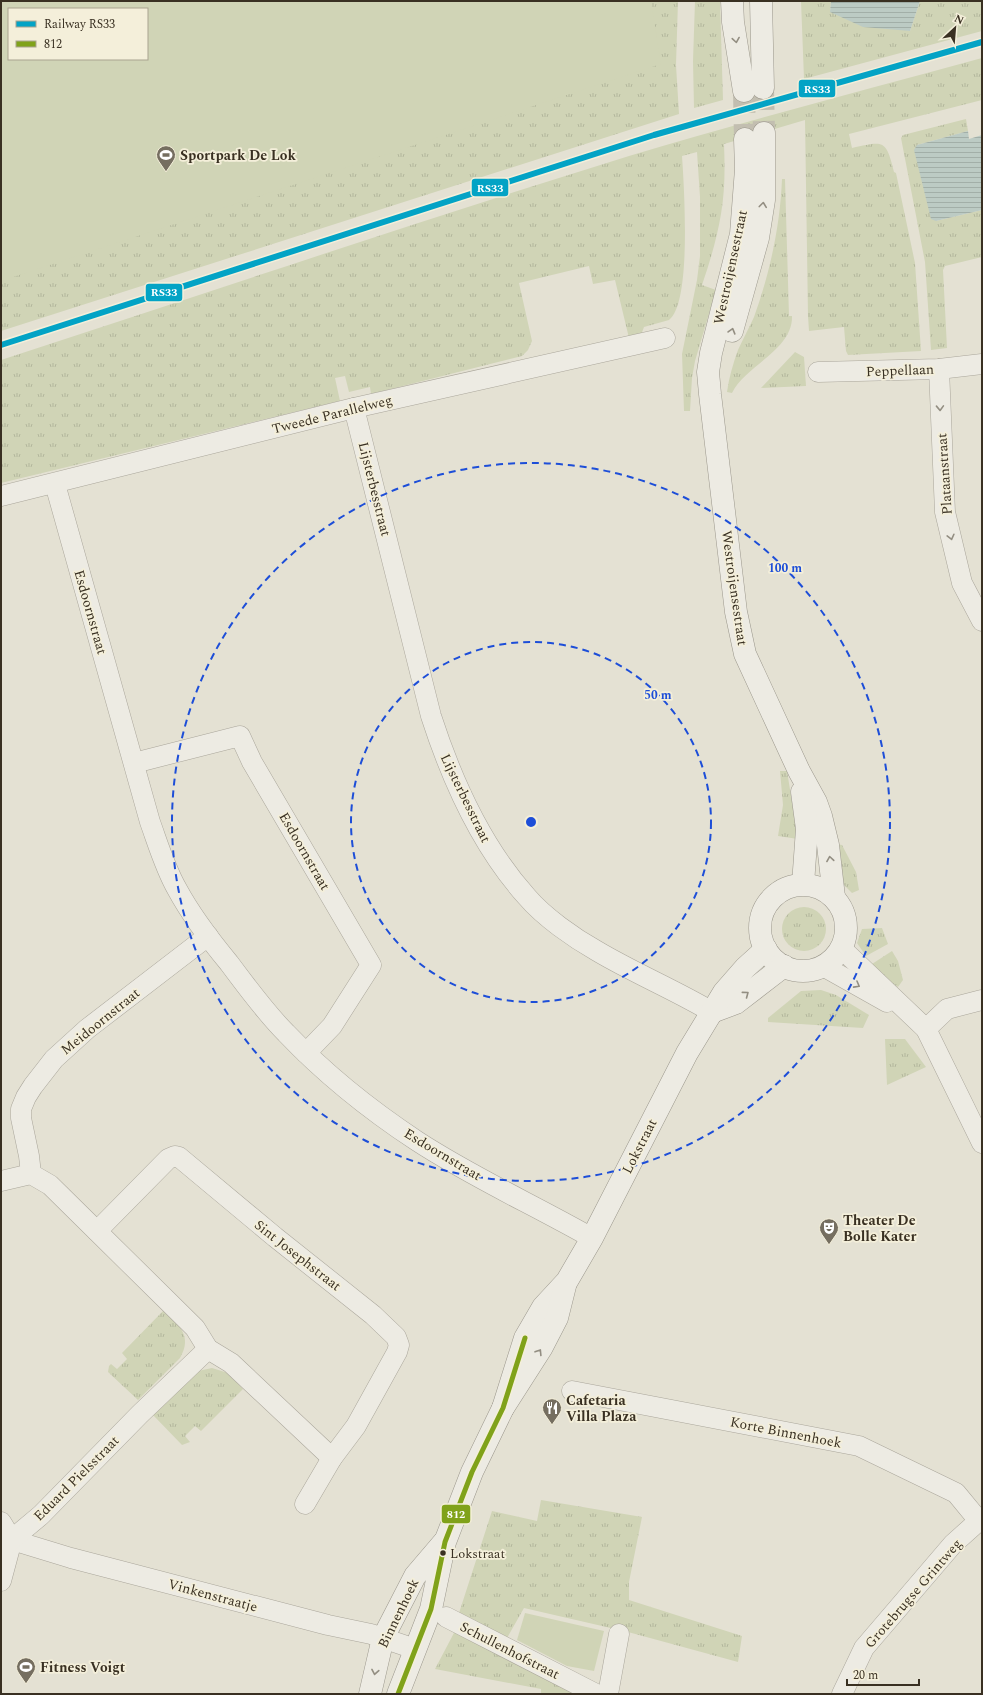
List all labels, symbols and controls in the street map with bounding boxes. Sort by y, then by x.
legend [8,8,148,60]
north arrow [935,8,975,48]
text: N [951,10,967,29]
text: Railway RS33 [44,15,115,34]
text: 812 [44,35,62,54]
one-way arrow [731,37,740,43]
line badge: RS33 [798,79,836,98]
text: RS33 [804,81,830,98]
sports icon: Sportpark De Lok [155,144,177,172]
place label: Sportpark De Lok [180,145,296,166]
line badge: RS33 [471,178,509,197]
text: RS33 [477,180,503,197]
one-way arrow [758,202,767,208]
street label: Westroijensestraat [708,208,753,326]
line badge: RS33 [145,283,183,302]
text: RS33 [151,284,177,301]
one-way arrow [727,328,736,335]
street label: Peppellaan [866,359,934,382]
street label: Tweede Parallelweg [270,389,395,440]
one-way arrow [936,405,945,411]
street label: Plataanstraat [931,432,958,516]
street label: Lijsterbesstraat [353,440,396,539]
street label: Westroijensestraat [716,529,753,647]
one-way arrow [946,534,954,540]
text: 100 m [768,559,802,578]
street label: Esdoornstraat [68,567,113,657]
text: 50 m [644,686,672,705]
street label: Lijsterbesstraat [435,750,496,846]
street label: Esdoornstraat [274,808,335,894]
centre of rings [524,815,538,829]
one-way arrow [826,856,835,862]
one-way arrow [853,980,860,987]
street label: Meidoornstraat [56,983,145,1060]
one-way arrow [742,992,749,999]
street label: Lokstraat [617,1115,662,1177]
street label: Esdoornstraat [400,1123,486,1186]
place label: Theater De Bolle Kater [843,1210,916,1247]
street label: Sint Josephstraat [250,1215,346,1296]
theatre icon: Theater De Bolle Kater [818,1217,840,1245]
one-way arrow [535,1349,542,1356]
place label: Cafetaria Villa Plaza [566,1390,637,1427]
restaurant icon: Cafetaria Villa Plaza [541,1397,563,1425]
street label: Korte Binnenhoek [728,1411,844,1454]
street label: Eduard Pielsstraat [29,1431,124,1526]
line badge: 812 [441,1504,471,1524]
text: 812 [447,1506,465,1523]
street label: Grotebrugse Grintweg [860,1534,967,1653]
place label: Lokstraat [450,1544,505,1564]
marker: Lokstraat [438,1548,448,1558]
street label: Vinkenstraatje [166,1573,260,1618]
street label: Binnenhoek [373,1575,424,1652]
street label: Schullenhofstraat [456,1616,563,1685]
sports icon: Fitness Voigt [15,1656,37,1684]
place label: Fitness Voigt [40,1657,126,1678]
scale bar [847,1661,919,1687]
text: 20 m [853,1666,878,1685]
one-way arrow [371,1669,380,1676]

